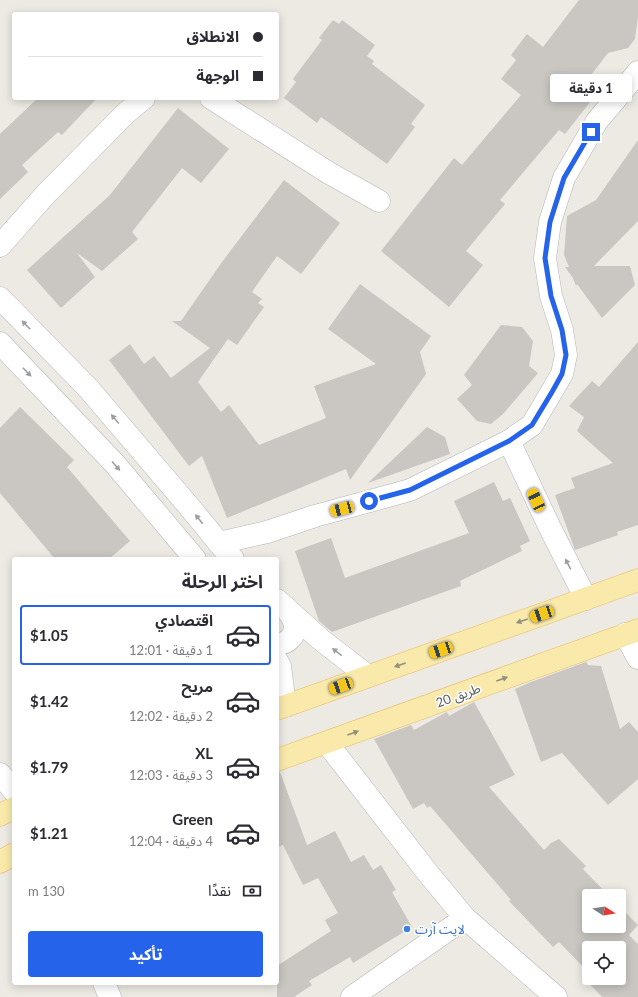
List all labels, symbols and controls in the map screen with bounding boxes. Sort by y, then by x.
text: الانطلاق [187,27,239,45]
text: الوجهة [196,66,239,84]
callout: 1 دقيقة [550,74,632,102]
text: 1 دقيقة [569,80,613,96]
route end [582,123,600,141]
one-way arrow [22,320,31,330]
one-way arrow [22,367,32,377]
one-way arrow [111,414,120,425]
one-way arrow [112,461,121,471]
car [525,487,547,513]
route start [360,492,378,510]
car [329,500,355,518]
one-way arrow [195,513,203,524]
one-way arrow [565,558,571,570]
text: اختر الرحلة [182,570,263,592]
car [529,604,555,624]
text: اقتصادي [155,611,213,629]
icon: car [225,617,261,653]
one-way arrow [516,619,528,625]
text: $1.05 [30,626,68,644]
car [428,640,454,660]
text: 1 دقيقة · 12:01 [129,642,213,658]
one-way arrow [332,648,343,656]
one-way arrow [393,662,405,668]
car [328,676,354,696]
one-way arrow [496,676,508,682]
text: مريح [181,677,213,695]
street label: طريق 20 [433,679,483,711]
icon: car [225,683,261,719]
text: $1.42 [30,692,68,710]
text: 2 دقيقة · 12:02 [129,708,213,724]
one-way arrow [348,730,360,736]
text: XL [195,744,213,762]
icon: car [225,749,261,785]
text: $1.79 [30,758,68,776]
text: 3 دقيقة · 12:03 [129,767,213,783]
text: Green [172,810,213,828]
icon: car [225,815,261,851]
text: $1.21 [30,824,68,842]
text: 4 دقيقة · 12:04 [129,833,213,849]
icon: cash [241,880,263,902]
text: نقدًا [208,881,231,899]
text: 130 m [28,883,65,899]
north arrow [582,889,626,933]
map controls [582,889,626,985]
place label: لايت آرت [415,921,465,937]
marker: لايت آرت [402,924,412,934]
button: تأكيد [28,931,263,977]
button: locate [582,941,626,985]

